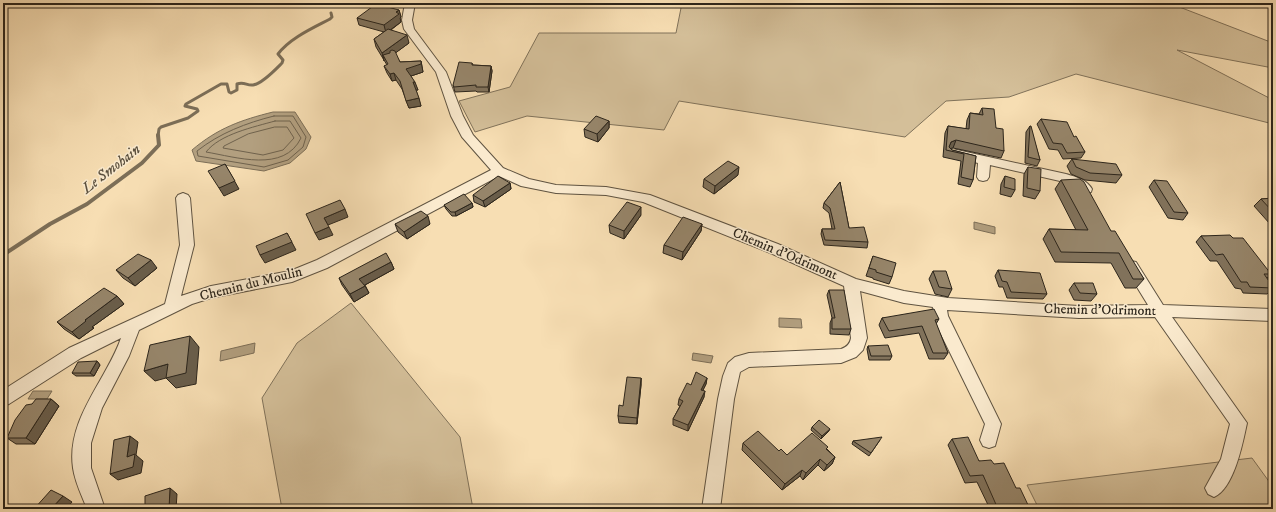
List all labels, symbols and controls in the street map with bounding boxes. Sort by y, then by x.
water label: Le Smohain [77,140,145,198]
street label: Chemin d'Odrimont [730,224,841,284]
street label: Chemin du Moulin [198,262,305,305]
street label: Chemin d'Odrimont [1044,300,1157,320]

